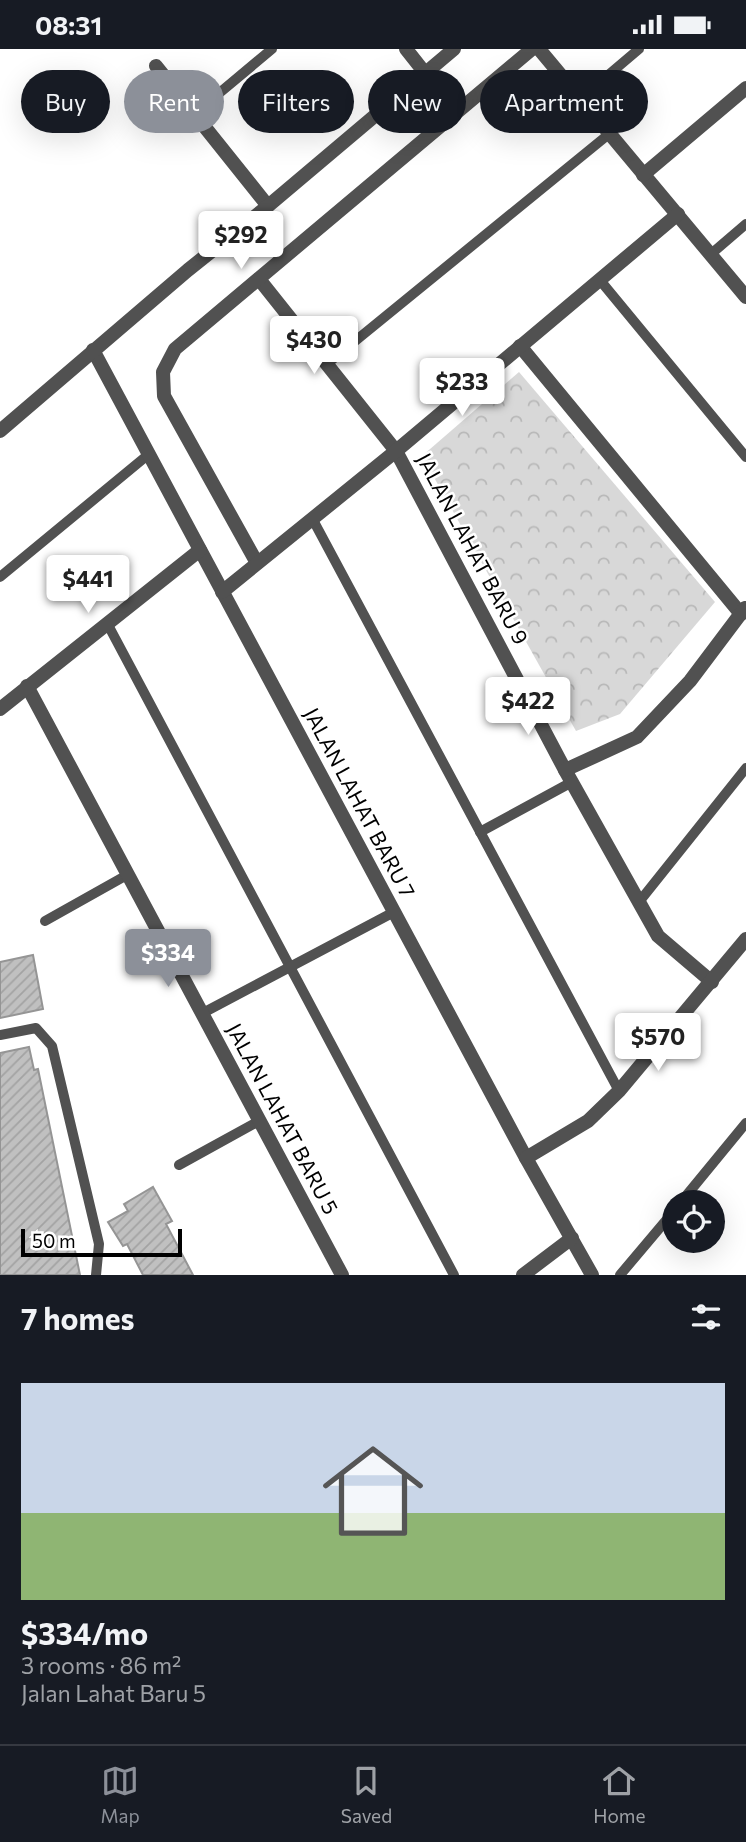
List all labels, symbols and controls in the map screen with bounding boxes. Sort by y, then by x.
text: 08:31 [35,9,102,40]
chip: Buy [21,70,110,133]
chip: Rent [124,70,224,133]
chip: Filters [238,70,354,133]
chip: New [368,70,466,133]
chip: Apartment [480,70,648,133]
pin: $292 [200,211,282,271]
text: $292 [214,220,268,248]
pin: $430 [273,317,355,376]
text: $430 [286,325,342,353]
pin: $233 [421,359,503,418]
text: $233 [436,367,488,395]
street label: JALAN LAHAT BARU 9 [412,448,534,648]
pin: $441 [47,555,129,615]
text: $441 [62,564,114,592]
pin: $422 [487,677,569,737]
text: $422 [501,686,555,714]
street label: JALAN LAHAT BARU 7 [300,703,421,902]
pin: $334 [127,929,209,989]
text: $334 [141,938,195,966]
pin: $570 [617,1013,699,1073]
street label: JALAN LAHAT BARU 5 [222,1019,344,1218]
text: $570 [631,1022,685,1050]
map controls [662,1190,725,1253]
button: locate [662,1190,725,1253]
scale bar [21,1226,182,1258]
text: 50 m [32,1229,76,1252]
icon: filters [687,1298,725,1336]
text: 7 homes [21,1299,134,1336]
icon: home [310,1428,436,1554]
text: $334/mo [21,1614,148,1651]
text: 3 rooms · 86 m² [21,1651,181,1679]
text: Jalan Lahat Baru 5 [21,1679,206,1707]
tab: Map [101,1762,140,1827]
tab: Saved [341,1762,392,1827]
tab: Home [593,1762,645,1827]

